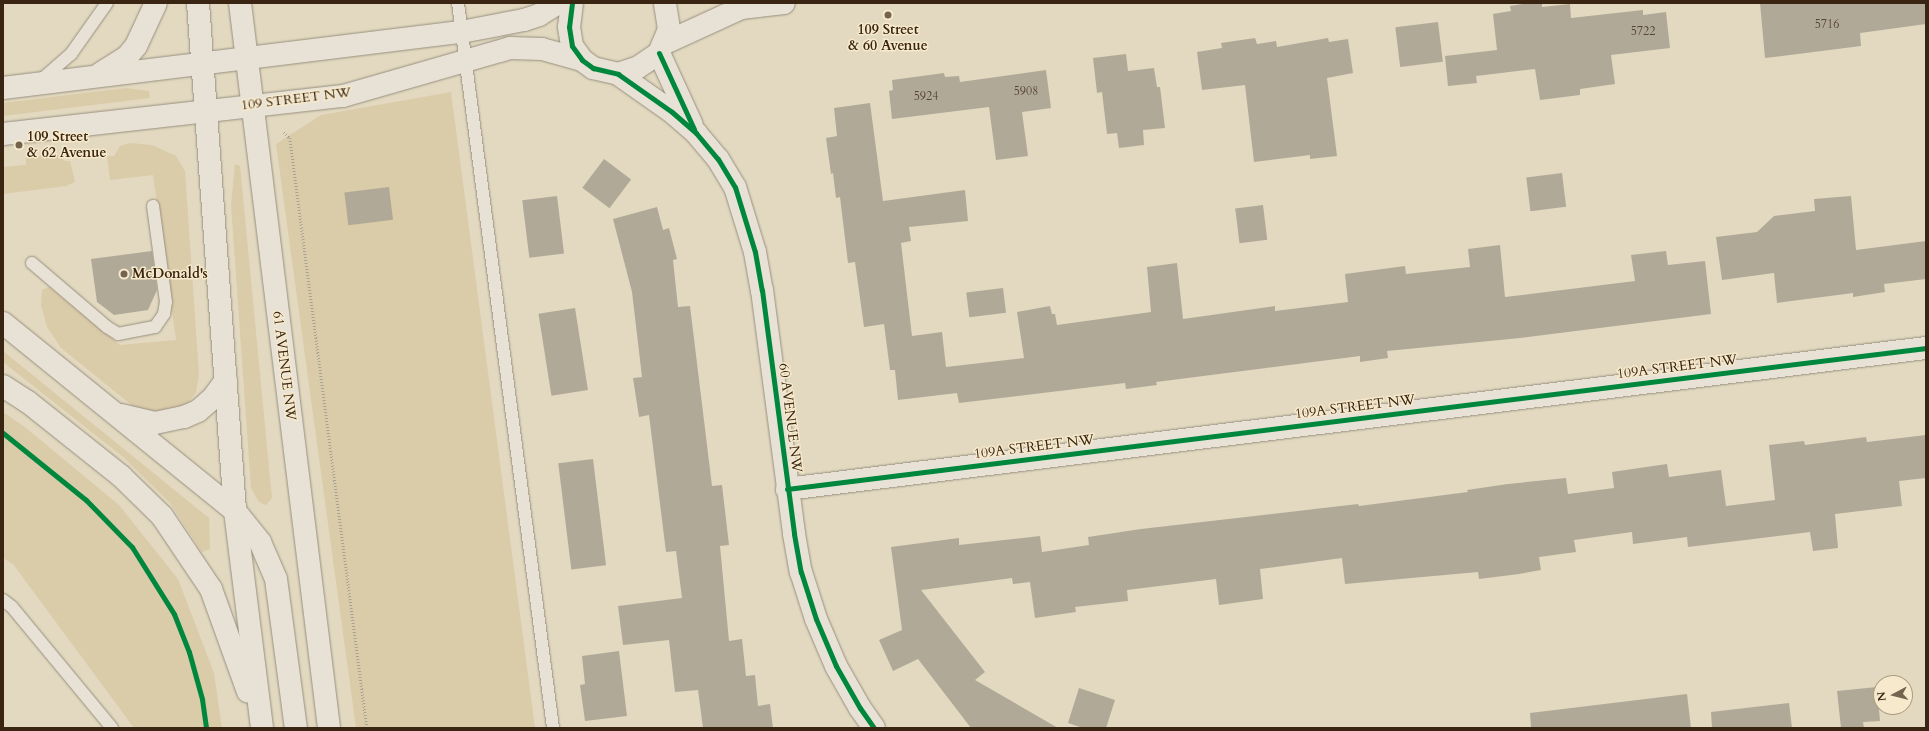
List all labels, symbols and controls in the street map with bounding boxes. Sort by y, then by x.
marker: 109 Street & 60 Avenue [883,10,893,20]
house number: 5716 [1815,18,1839,32]
place label: 109 Street & 60 Avenue [848,22,928,54]
house number: 5722 [1631,25,1655,39]
street label: 109 STREET NW [240,84,352,114]
house number: 5908 [1014,85,1038,99]
house number: 5924 [914,90,938,104]
place label: 109 Street & 62 Avenue [27,129,106,162]
marker: 109 Street & 62 Avenue [14,140,24,150]
place label: McDonald's [132,266,208,282]
marker: McDonald's [119,269,129,279]
street label: 61 AVENUE NW [269,310,299,422]
street label: 109A STREET NW [1616,351,1738,383]
street label: 60 AVENUE NW [775,362,805,474]
street label: 109A STREET NW [1294,391,1416,423]
street label: 109A STREET NW [973,431,1095,463]
north arrow [1873,675,1913,715]
text: N [1874,691,1890,702]

